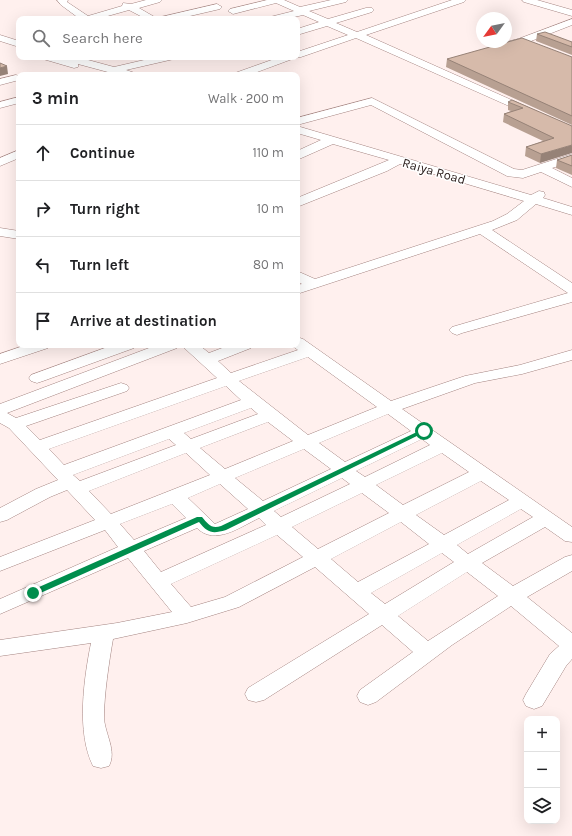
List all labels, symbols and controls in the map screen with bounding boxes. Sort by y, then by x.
north arrow [476,12,512,48]
search box [16,16,300,60]
icon: search [30,27,52,49]
text: Search here [62,29,143,47]
text: 3 min [32,88,79,108]
text: Walk · 200 m [208,91,284,106]
icon: ahead [32,142,54,164]
text: Continue [70,144,135,162]
text: 110 m [252,145,284,160]
street label: Raiya Road [401,155,467,187]
icon: right [32,198,54,220]
text: Turn right [70,200,140,218]
text: 10 m [257,201,284,216]
icon: left [32,254,54,276]
text: Turn left [70,256,129,274]
text: 80 m [253,257,284,272]
icon: arrive [32,310,54,332]
text: Arrive at destination [70,312,217,330]
route start [415,422,433,440]
route end [24,584,42,602]
map controls [524,716,560,824]
button: + [524,716,560,752]
button: − [524,752,560,788]
button: layers [524,788,560,824]

